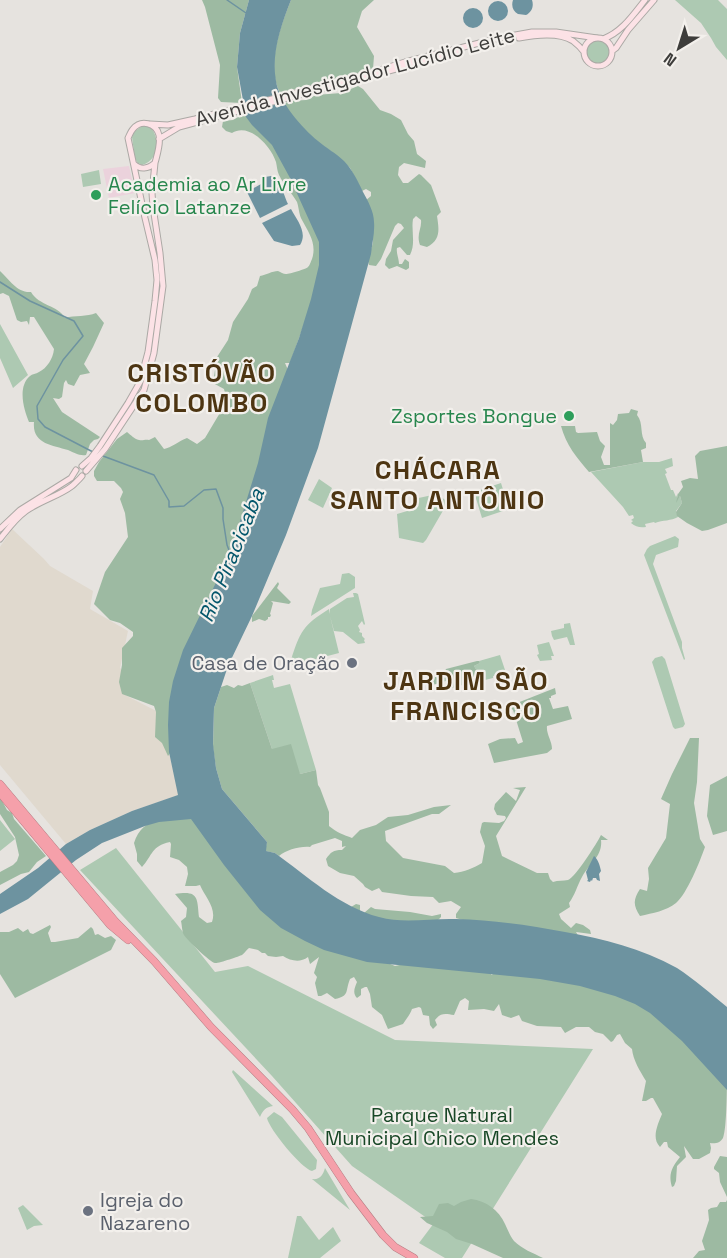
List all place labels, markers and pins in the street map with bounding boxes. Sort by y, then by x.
place label: Academia ao Ar Livre Felício Latanze [108,171,307,220]
marker: Academia ao Ar Livre Felício Latanze [89,188,103,202]
place label: Zsportes Bongue [391,403,557,429]
marker: Zsportes Bongue [562,409,576,423]
place label: Casa de Oração [191,650,340,676]
marker: Casa de Oração [345,656,359,670]
place label: Igreja do Nazareno [100,1187,190,1236]
marker: Igreja do Nazareno [81,1204,95,1218]

